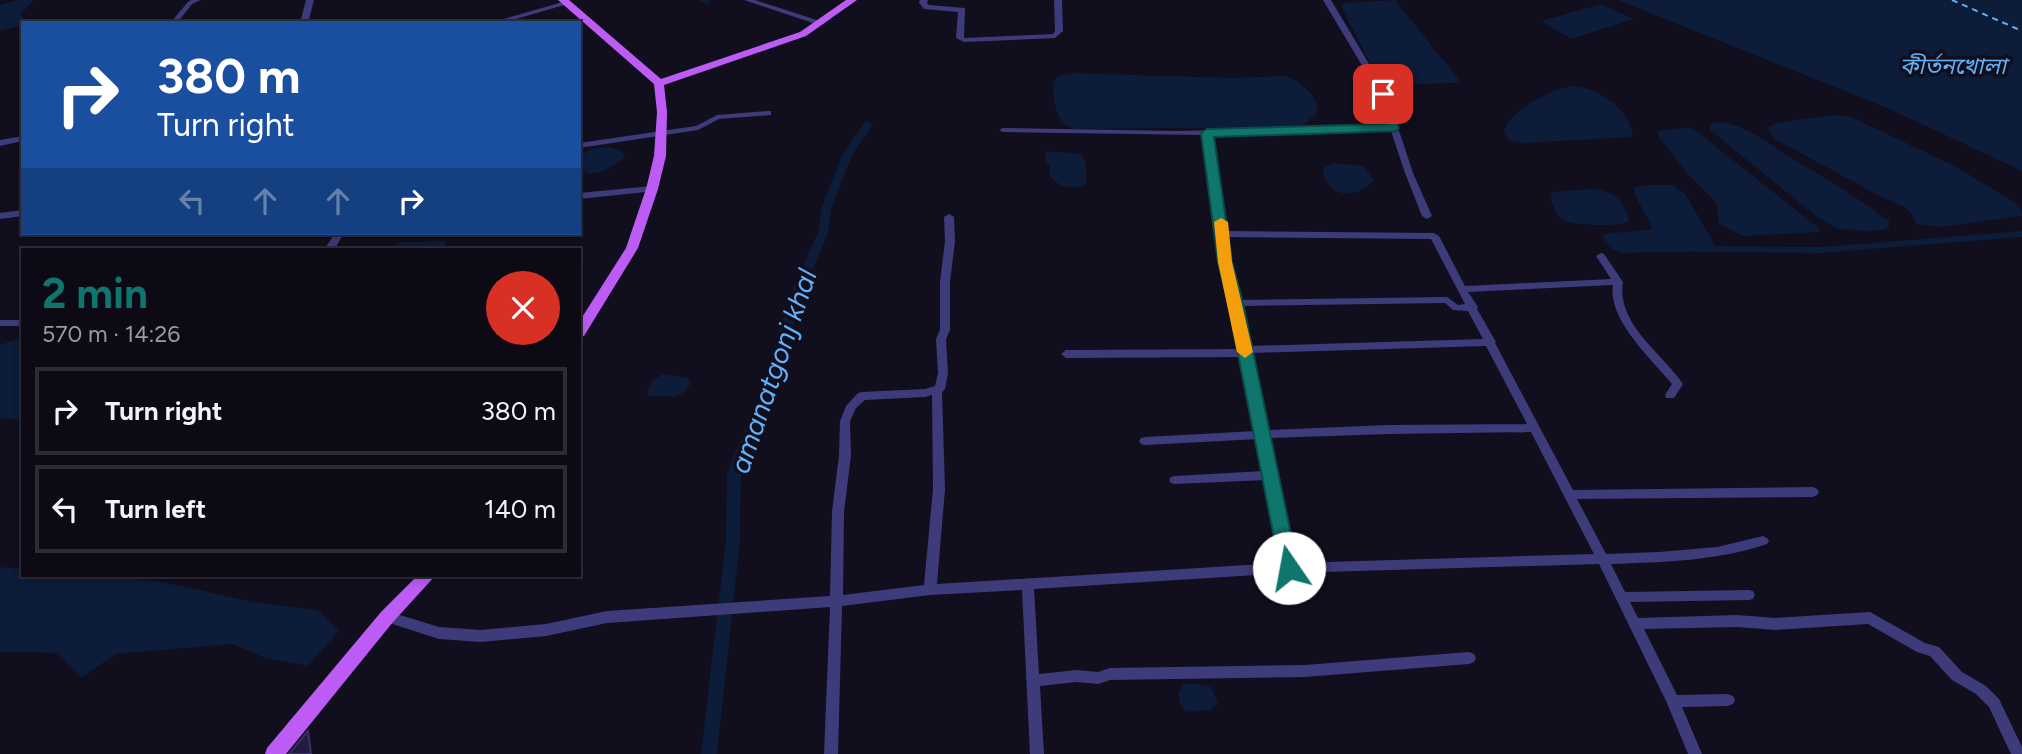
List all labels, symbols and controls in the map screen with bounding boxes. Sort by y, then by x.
text: 380 m [157,46,300,105]
icon: right [42,49,133,140]
water label: কীর্তনখোলা [1900,52,2010,80]
pin [1353,64,1413,124]
icon: arrive [1364,75,1402,113]
text: Turn right [157,106,295,144]
icon: left [173,182,211,220]
icon: ahead [246,182,284,220]
icon: ahead [319,182,357,220]
icon: right [392,182,430,220]
water label: amanatgonj khal [722,264,824,478]
text: 2 min [42,268,148,319]
button: close [486,271,560,345]
text: 570 m · 14:26 [42,320,180,348]
icon: right [46,392,84,430]
text: Turn right [105,395,222,427]
text: 380 m [481,395,556,427]
icon: left [46,490,84,528]
text: Turn left [105,493,206,525]
text: 140 m [484,493,556,525]
position arrow [1252,531,1326,605]

